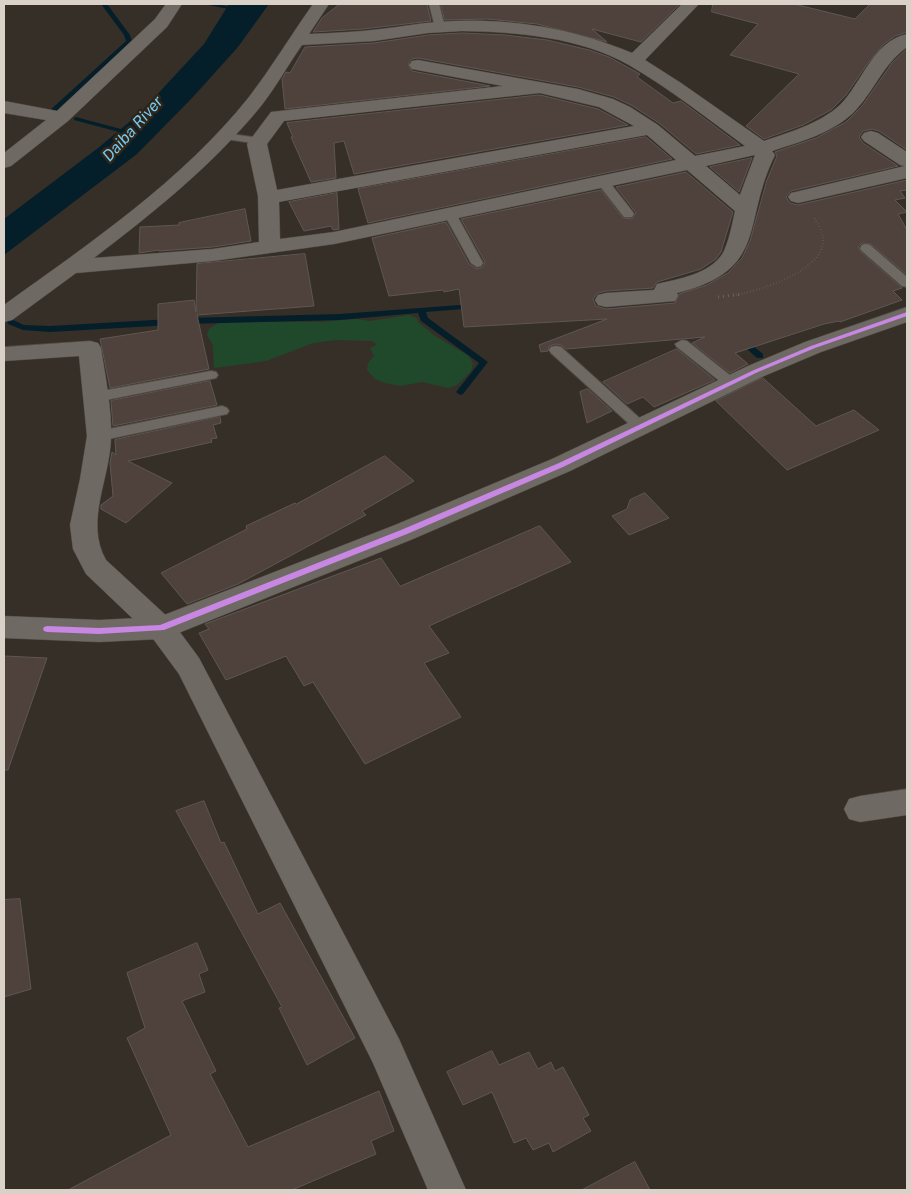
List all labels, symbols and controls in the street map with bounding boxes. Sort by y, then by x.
water label: Daiba River [99,92,167,166]

